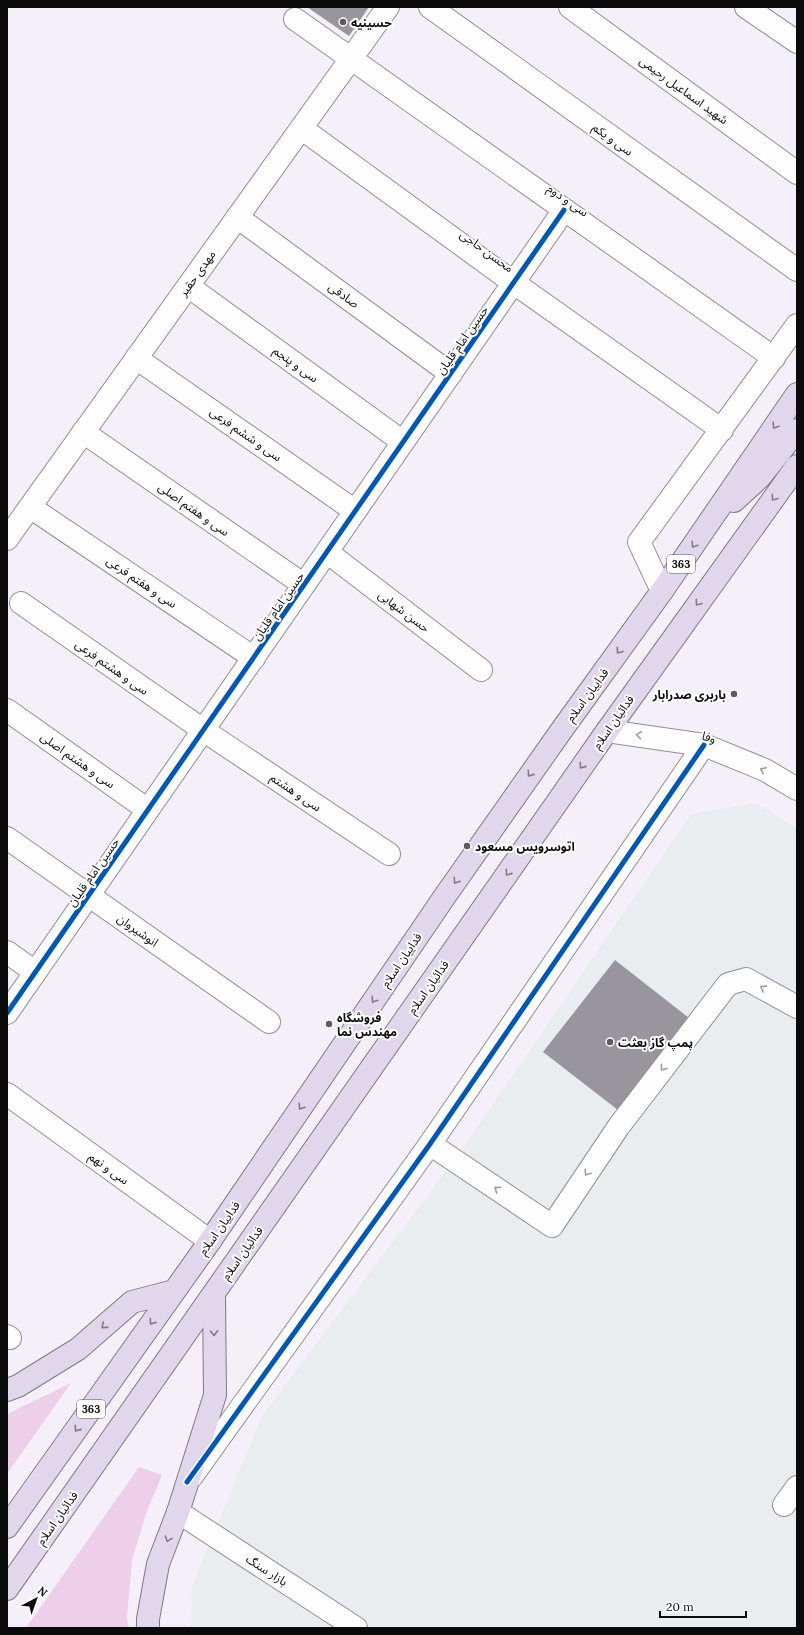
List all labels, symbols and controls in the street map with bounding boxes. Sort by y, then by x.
place label: حسینیه [351,15,392,30]
marker: حسینیه [338,17,348,27]
street label: شهید اسماعیل رحیمی [637,53,731,127]
street label: سی و یکم [589,119,636,160]
street label: سی و دوم [543,180,591,221]
street label: محسن حاجی [457,227,517,275]
street label: مهدی حقیر [175,247,219,300]
street label: صادقی [326,279,362,311]
street label: حسین امام قلیان [433,303,493,378]
street label: سی و پنجم [269,343,321,387]
street label: سی و ششم فرعی [206,404,285,466]
one-way arrow [772,422,780,429]
street label: سی و هفتم اصلی [154,479,232,541]
one-way arrow [771,494,779,501]
one-way arrow [691,541,699,548]
street label: سی و هفتم فرعی [103,553,180,613]
road number: 363 [667,555,695,573]
street label: حسین امام قلیان [249,569,309,644]
street label: حسن شهابی [375,587,433,635]
one-way arrow [696,599,703,606]
street label: سی و هشتم فرعی [71,636,152,699]
one-way arrow [617,647,624,654]
street label: فداییان اسلام [562,665,613,726]
place label: باربری صدرابار [652,687,726,702]
marker: باربری صدرابار [729,689,739,699]
street label: فدائیان اسلام [589,692,639,753]
street label: وفا [700,728,718,746]
street label: سی و هشتم اصلی [37,729,118,793]
one-way arrow [636,731,642,740]
one-way arrow [579,762,587,769]
one-way arrow [760,767,767,775]
street label: سی و هشتم [267,770,324,816]
one-way arrow [528,770,535,777]
street label: حسین امام قلیان [64,835,124,910]
place label: اتوسرویس مسعود [475,839,575,854]
marker: اتوسرویس مسعود [462,841,472,851]
one-way arrow [505,869,513,876]
one-way arrow [453,877,461,884]
street label: انوشیروان [114,910,162,950]
street label: فداییان اسلام [377,930,426,991]
street label: فدائیان اسلام [404,957,454,1018]
one-way arrow [760,986,767,993]
one-way arrow [372,995,379,1002]
place label: فروشگاه مهندس نما [337,1010,397,1039]
marker: فروشگاه مهندس نما [324,1019,334,1029]
place label: پمپ گاز بعثت [618,1035,693,1052]
marker: پمپ گاز بعثت [605,1037,615,1047]
one-way arrow [661,1064,668,1071]
one-way arrow [298,1103,306,1110]
street label: سی و نهم [85,1148,132,1189]
one-way arrow [585,1169,592,1176]
one-way arrow [494,1186,501,1194]
street label: فداییان اسلام [195,1198,245,1259]
street label: فدائیان اسلام [218,1223,268,1284]
one-way arrow [150,1318,157,1325]
one-way arrow [101,1322,109,1329]
one-way arrow [210,1330,218,1336]
road number: 363 [77,1400,105,1418]
one-way arrow [75,1424,82,1431]
street label: فدائیان اسلام [33,1488,83,1549]
one-way arrow [164,1535,172,1542]
street label: بازار سنگ [243,1551,291,1589]
north arrow [16,1579,56,1619]
text: N [35,1583,51,1600]
scale bar [660,1593,746,1619]
text: 20 m [666,1599,694,1614]

